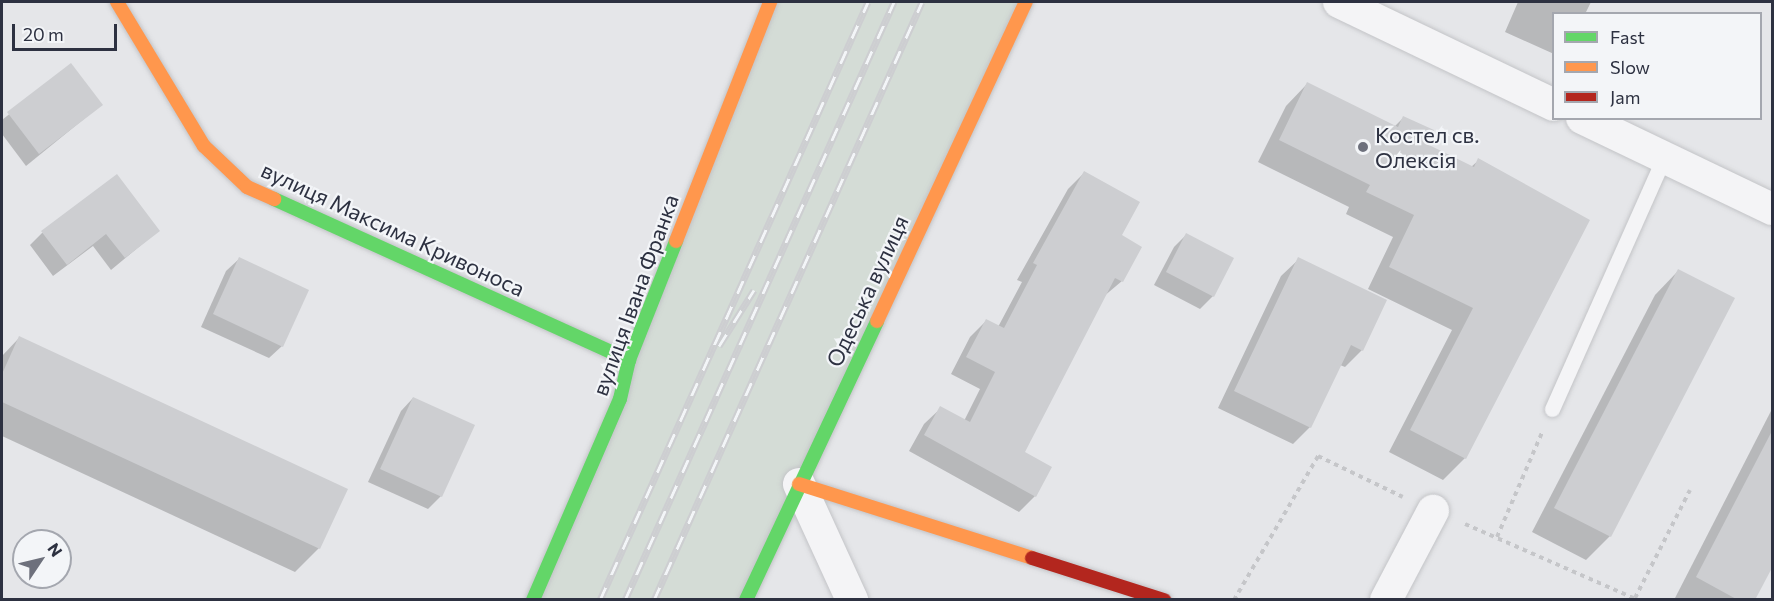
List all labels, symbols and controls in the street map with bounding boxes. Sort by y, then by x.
scale bar [15,12,120,50]
legend [1552,12,1762,120]
text: 20 m [23,23,64,45]
text: Fast [1610,26,1645,48]
text: Slow [1610,56,1650,78]
text: Jam [1610,86,1640,108]
place label: Костел св. Олексія [1375,121,1479,172]
marker: Костел св. Олексія [1356,140,1370,154]
street label: вулиця Максима Кривоноса [257,156,529,302]
street label: вулиця Івана Франка [586,191,684,399]
street label: Одеська вулиця [820,211,914,371]
north arrow [12,529,72,589]
text: N [44,539,67,560]

